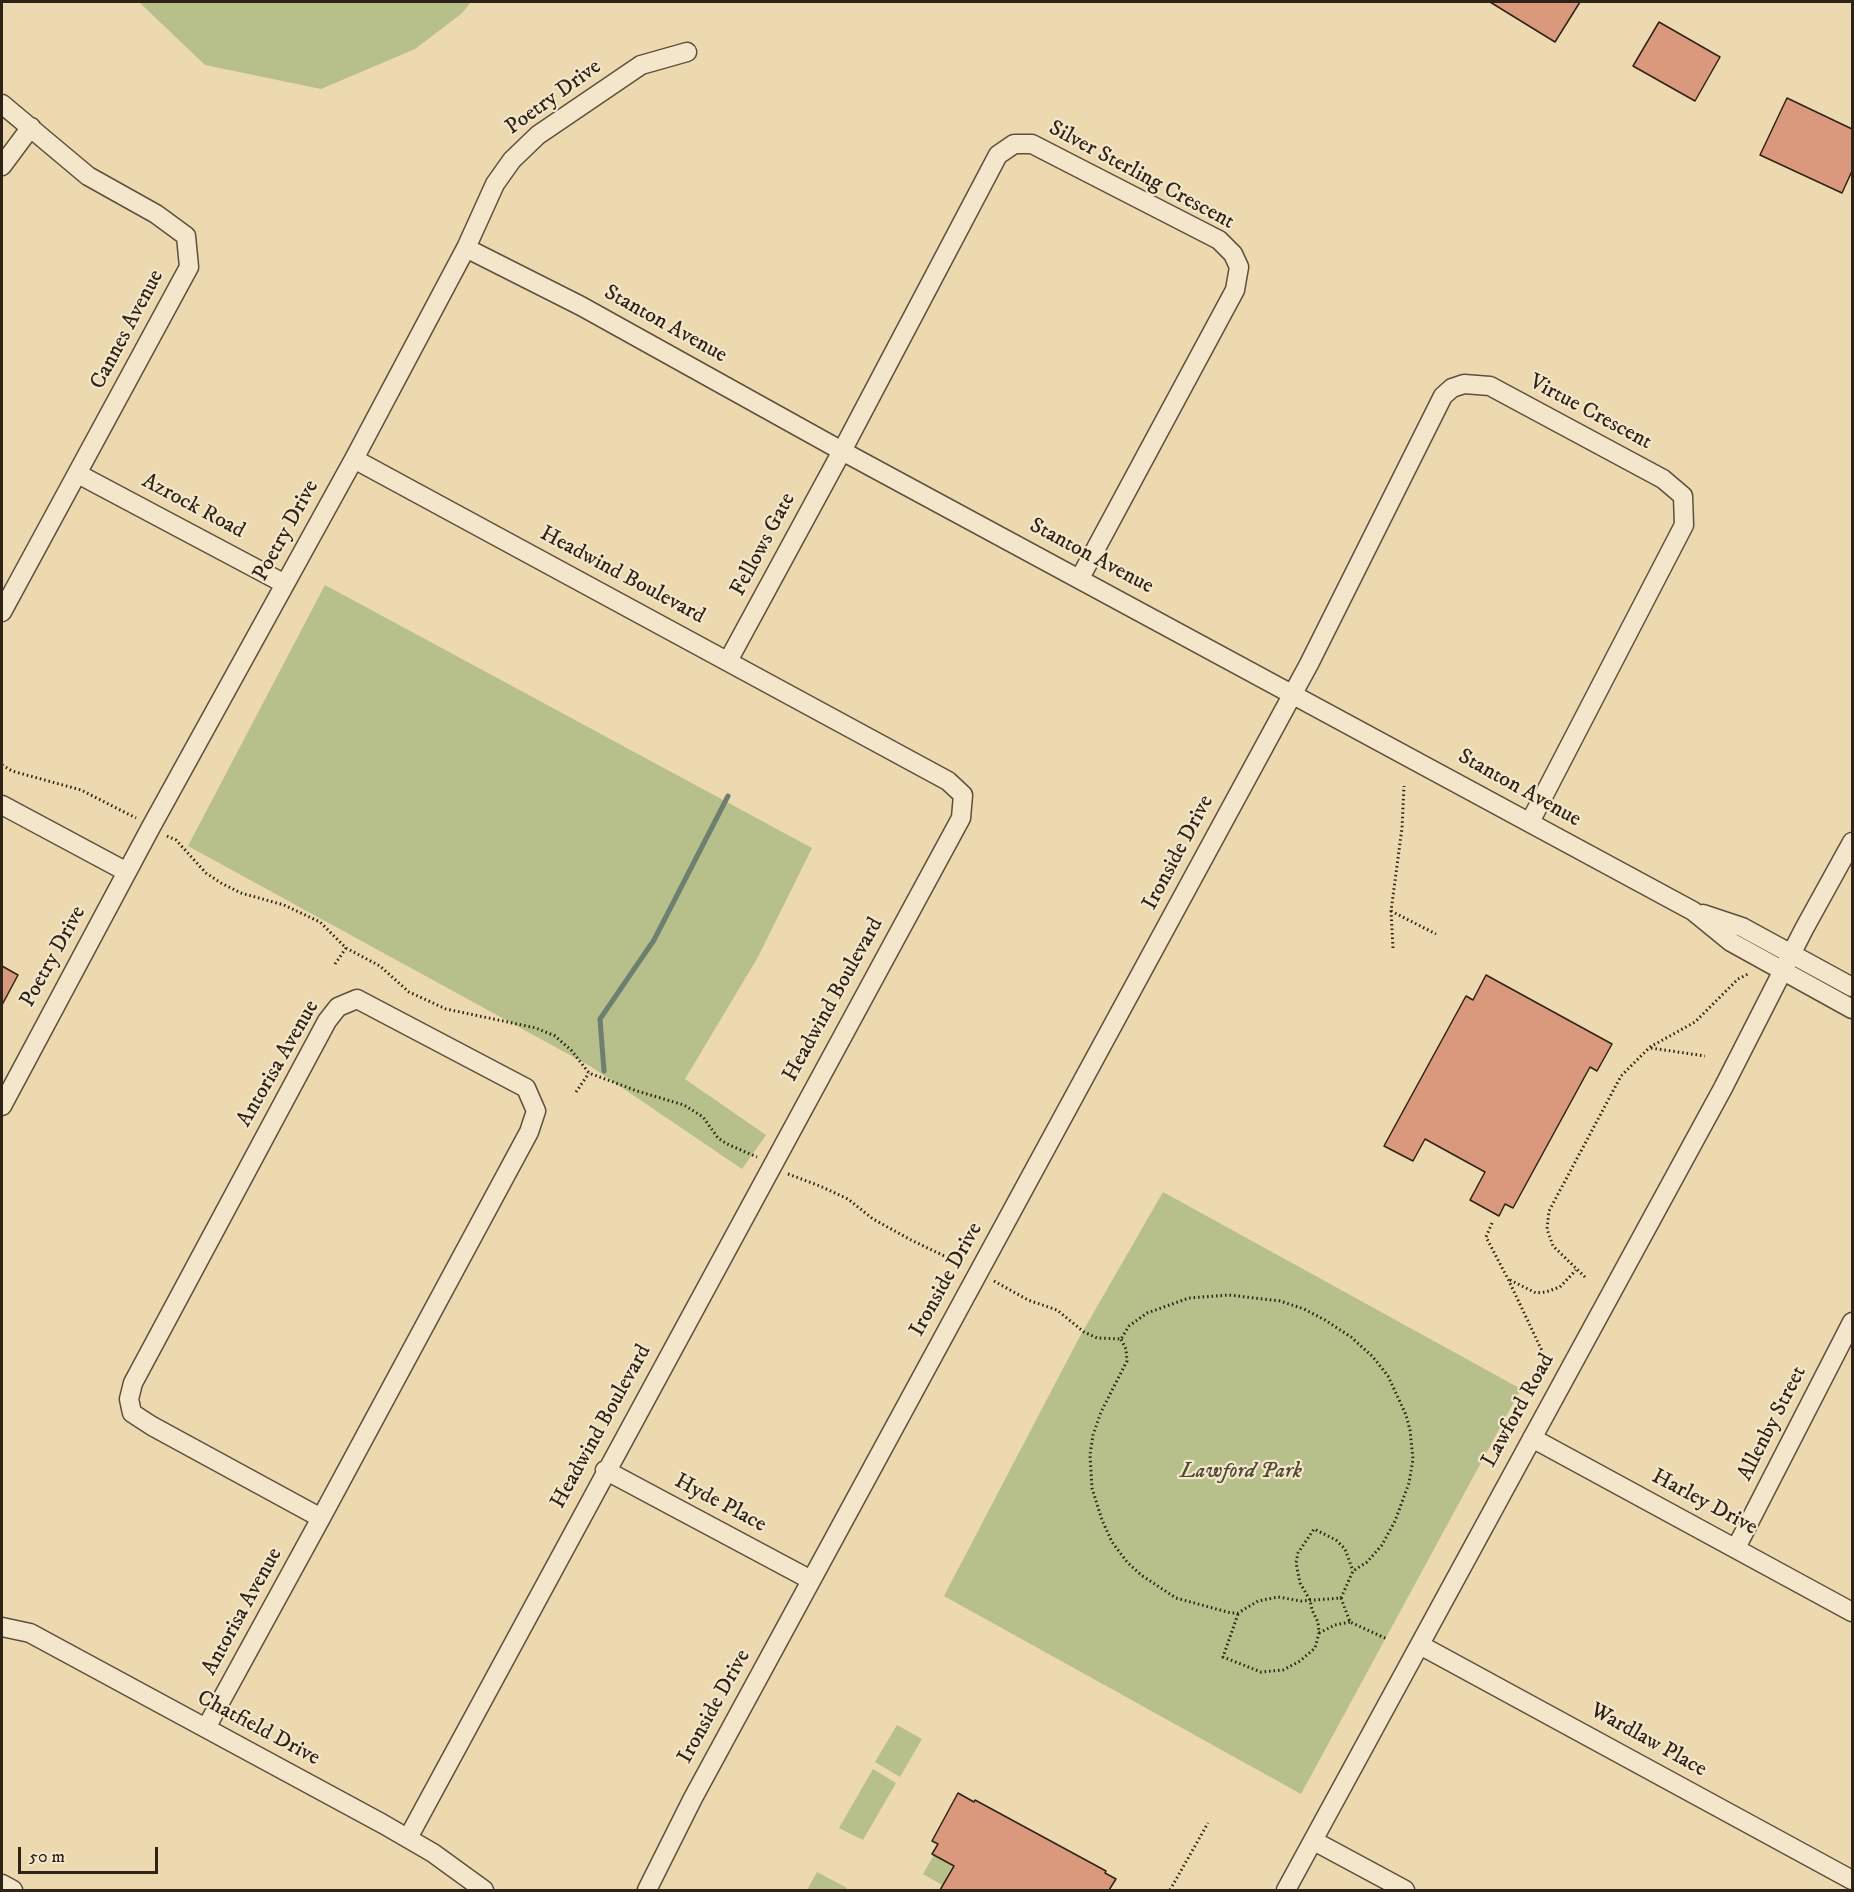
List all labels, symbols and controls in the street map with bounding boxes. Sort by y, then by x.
street label: Poetry Drive [501,55,607,141]
street label: Silver Sterling Crescent [1044,116,1238,236]
street label: Cannes Avenue [85,266,171,394]
street label: Stanton Avenue [599,280,731,370]
street label: Virtue Crescent [1524,370,1656,456]
street label: Azrock Road [137,469,249,545]
street label: Poetry Drive [248,476,326,586]
street label: Fellows Gate [726,489,802,601]
street label: Stanton Avenue [1024,513,1158,601]
street label: Headwind Boulevard [535,521,709,631]
street label: Stanton Avenue [1453,744,1585,834]
street label: Ironside Drive [1138,791,1220,915]
street label: Poetry Drive [15,902,93,1012]
street label: Headwind Boulevard [778,913,890,1087]
street label: Antorisa Avenue [232,996,326,1132]
street label: Ironside Drive [905,1218,989,1342]
street label: Headwind Boulevard [546,1340,658,1514]
street label: Lawford Road [1477,1349,1561,1473]
street label: Allenby Street [1733,1362,1813,1486]
park label: Lawford Park [1180,1459,1302,1485]
street label: Harley Drive [1647,1464,1761,1542]
street label: Hyde Place [670,1469,770,1539]
street label: Antorisa Avenue [197,1544,289,1680]
street label: Ironside Drive [673,1645,757,1769]
street label: Chatfield Drive [192,1686,324,1772]
street label: Wardlaw Place [1585,1698,1711,1784]
scale bar [21,1835,160,1873]
text: 50 m [29,1846,65,1868]

